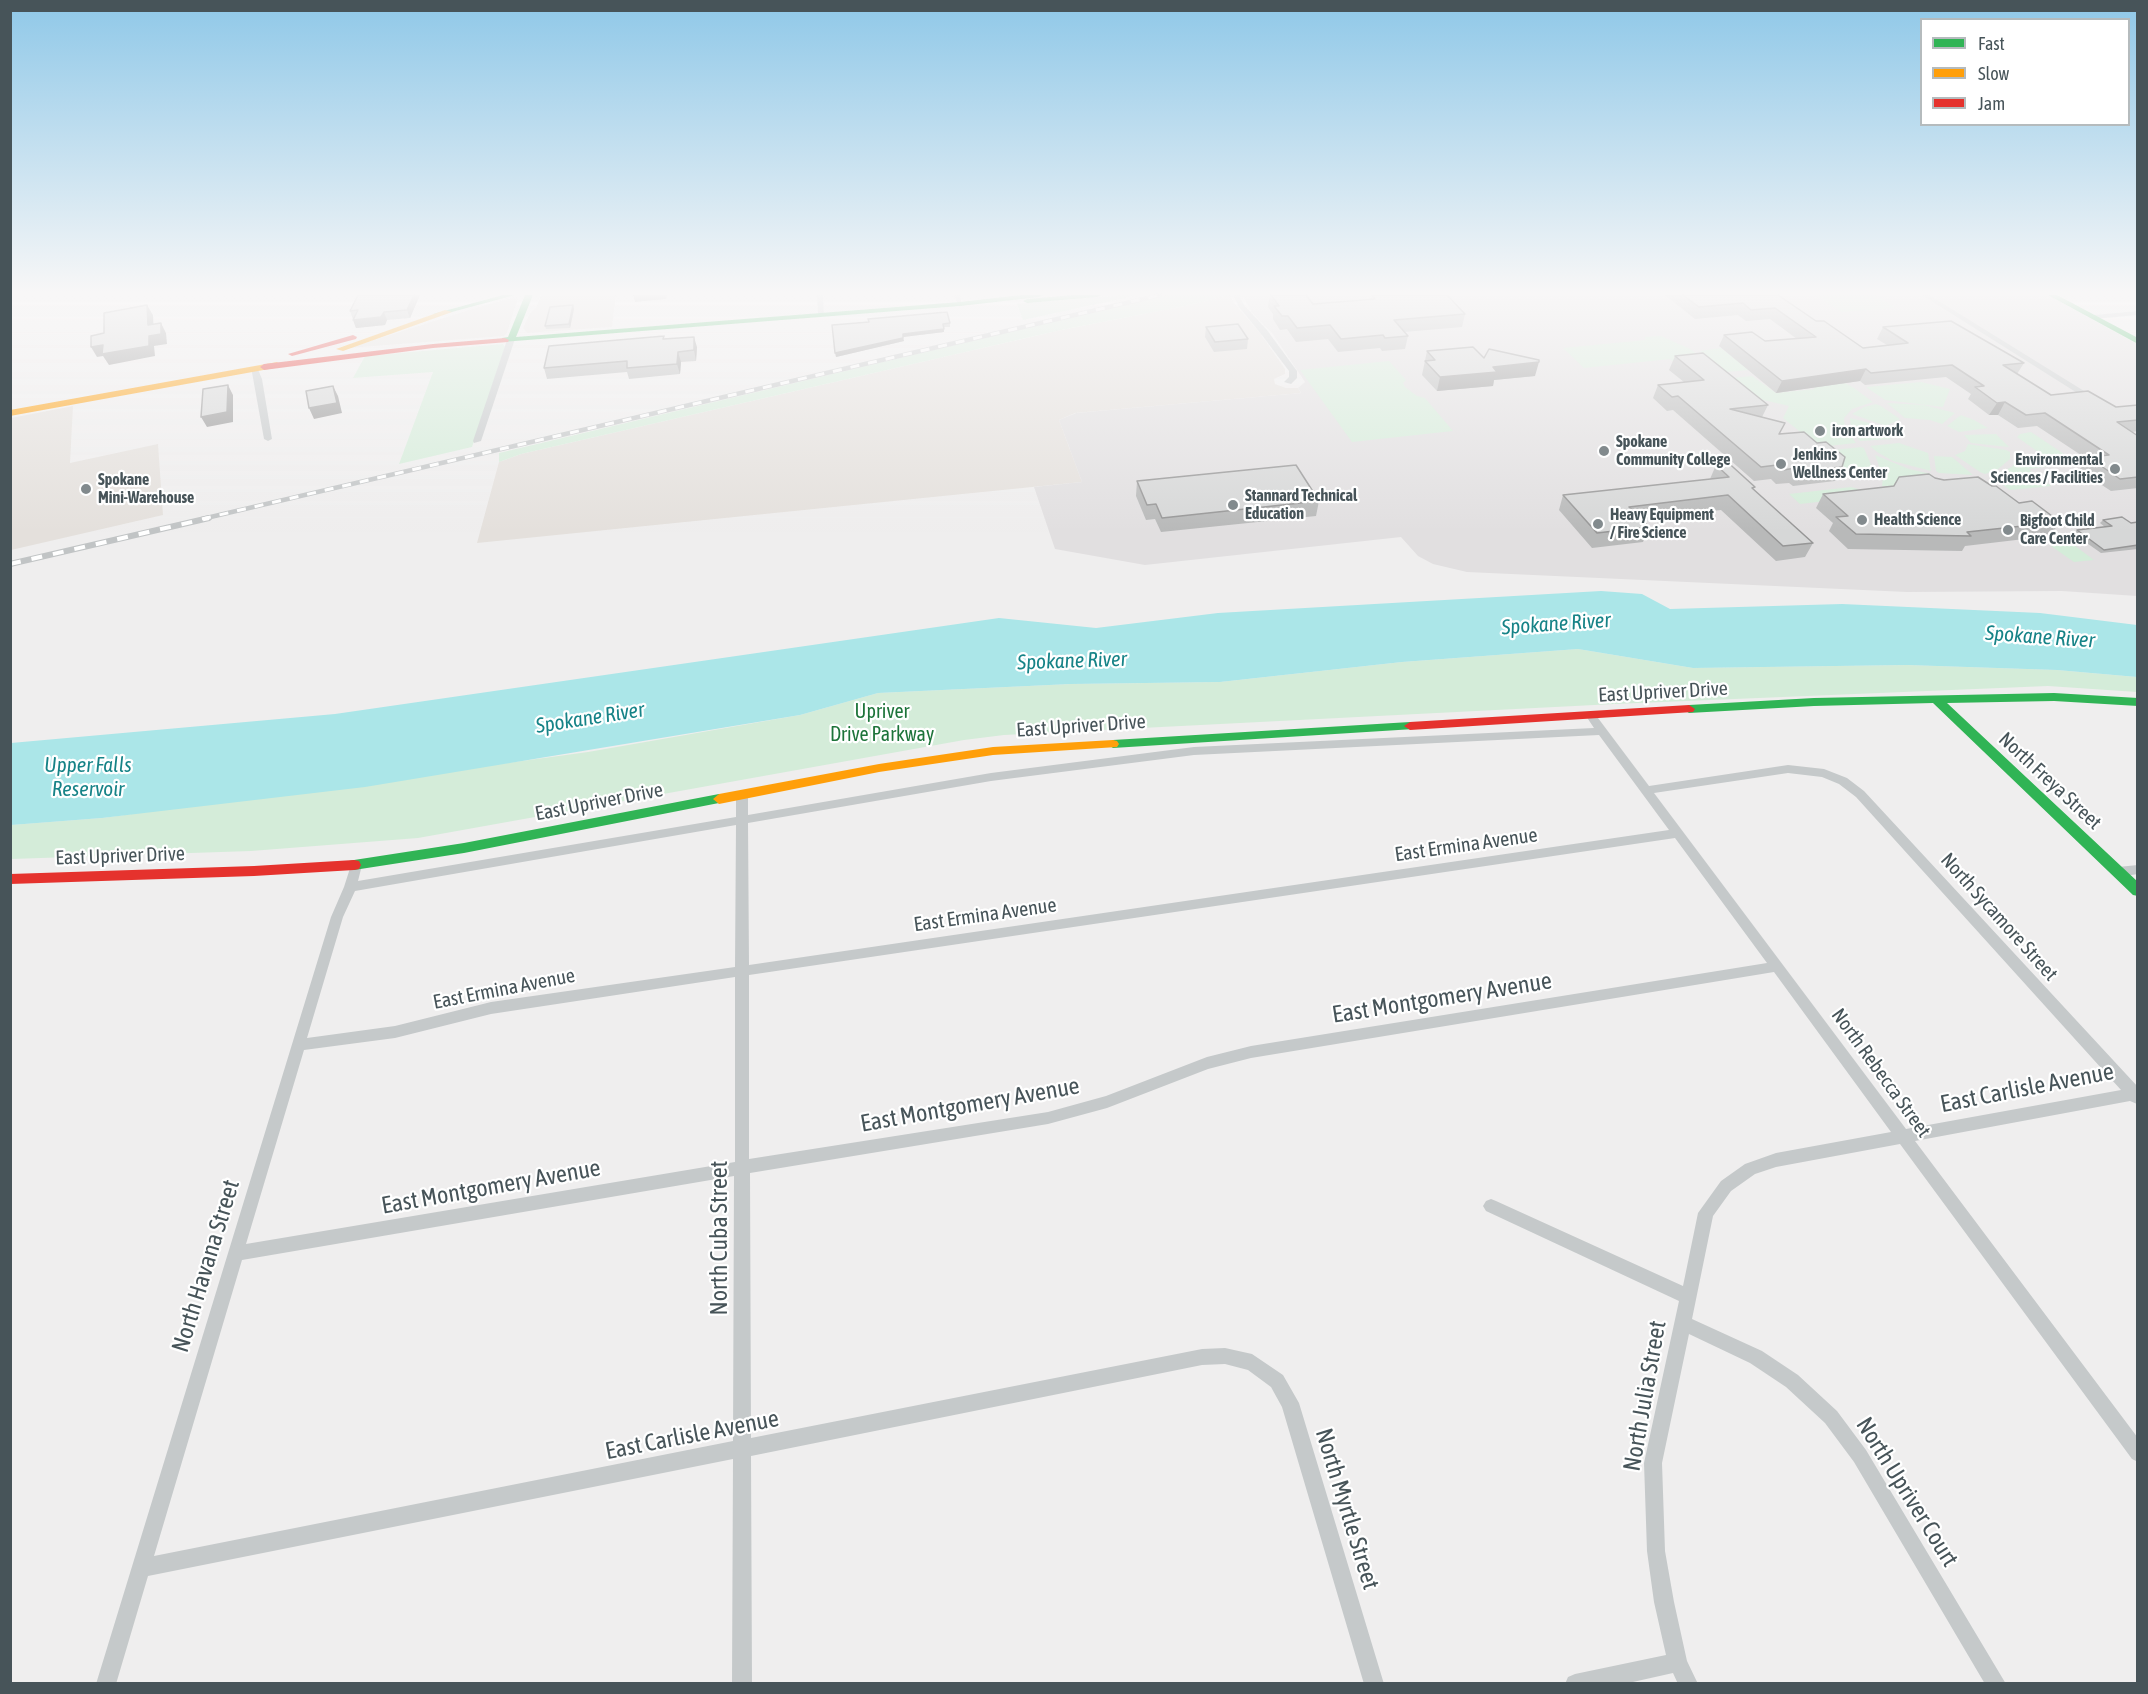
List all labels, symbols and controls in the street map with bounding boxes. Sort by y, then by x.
legend [1920,18,2130,126]
text: Fast [1978,33,2005,54]
text: Slow [1978,63,2009,84]
text: Jam [1978,93,2005,114]
place label: iron artwork [1832,421,1903,441]
marker: iron artwork [1813,424,1827,438]
place label: Spokane Community College [1616,432,1730,470]
marker: Spokane Community College [1597,444,1611,458]
place label: Jenkins Wellness Center [1793,445,1887,483]
place label: Environmental Sciences / Facilities [1991,450,2103,488]
marker: Jenkins Wellness Center [1774,457,1788,471]
marker: Environmental Sciences / Facilities [2108,462,2122,476]
place label: Spokane Mini-Warehouse [98,470,194,508]
marker: Spokane Mini-Warehouse [79,482,93,496]
place label: Stannard Technical Education [1245,486,1357,524]
marker: Stannard Technical Education [1226,498,1240,512]
place label: Heavy Equipment / Fire Science [1610,505,1714,543]
place label: Health Science [1874,510,1961,530]
place label: Bigfoot Child Care Center [2020,511,2095,549]
marker: Health Science [1855,513,1869,527]
marker: Heavy Equipment / Fire Science [1591,517,1605,531]
marker: Bigfoot Child Care Center [2001,523,2015,537]
water label: Spokane River [1501,608,1611,640]
water label: Spokane River [1985,621,2095,653]
water label: Spokane River [1017,646,1127,676]
street label: East Upriver Drive [1598,677,1728,707]
water label: Spokane River [534,697,646,739]
park label: Upriver Drive Parkway [830,700,934,747]
street label: East Upriver Drive [1015,710,1147,742]
street label: North Freya Street [1994,727,2106,835]
water label: Upper Falls Reservoir [44,752,132,802]
street label: East Upriver Drive [533,778,665,826]
street label: East Ermina Avenue [1393,823,1539,867]
street label: East Upriver Drive [55,842,185,870]
street label: North Sycamore Street [1935,848,2063,986]
street label: East Ermina Avenue [912,893,1058,937]
street label: East Ermina Avenue [431,963,577,1015]
street label: East Montgomery Avenue [1330,966,1554,1030]
street label: North Rebecca Street [1826,1004,1936,1142]
street label: East Carlisle Avenue [1938,1057,2116,1119]
street label: East Montgomery Avenue [858,1072,1082,1138]
street label: East Montgomery Avenue [379,1154,603,1220]
street label: North Cuba Street [705,1161,733,1315]
street label: North Havana Street [166,1176,246,1356]
street label: North Julia Street [1618,1318,1672,1474]
street label: East Carlisle Avenue [603,1404,781,1466]
street label: North Upriver Court [1850,1412,1964,1572]
street label: North Myrtle Street [1309,1425,1385,1593]

